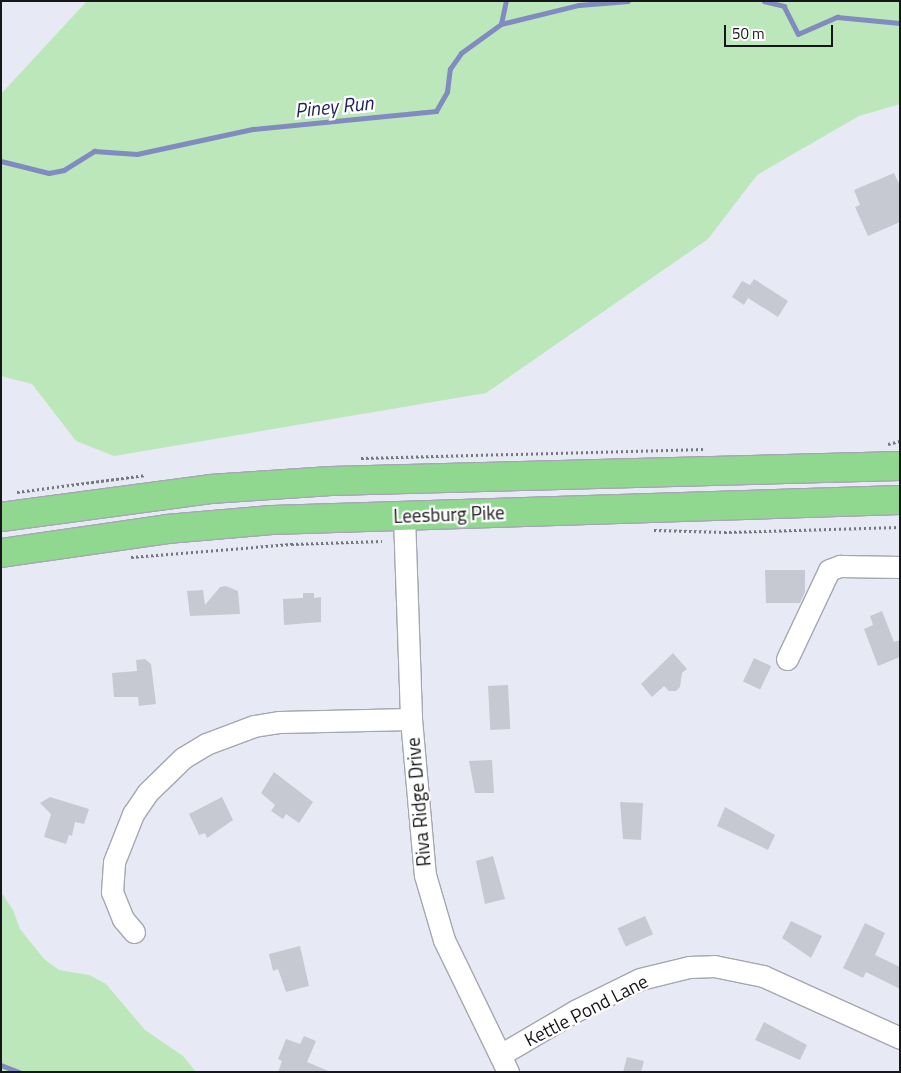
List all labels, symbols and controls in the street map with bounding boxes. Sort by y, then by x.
scale bar [726,15,835,47]
text: 50 m [732,22,765,45]
water label: Piney Run [294,90,374,122]
street label: Leesburg Pike [393,501,505,527]
street label: Riva Ridge Drive [401,736,435,868]
street label: Kettle Pond Lane [520,969,652,1051]

